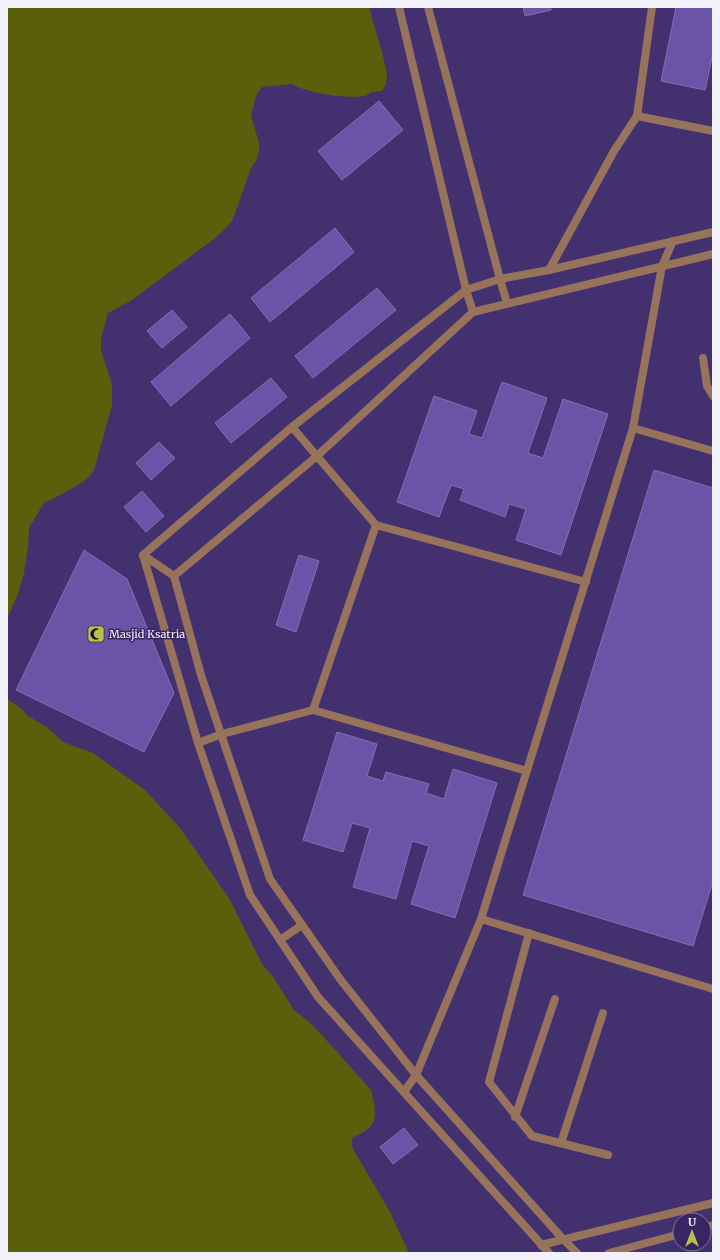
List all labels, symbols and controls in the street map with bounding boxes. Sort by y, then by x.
mosque icon: Masjid Ksatria [86,624,106,644]
place label: Masjid Ksatria [109,627,185,641]
north arrow [672,1212,712,1252]
text: U [688,1215,697,1229]

